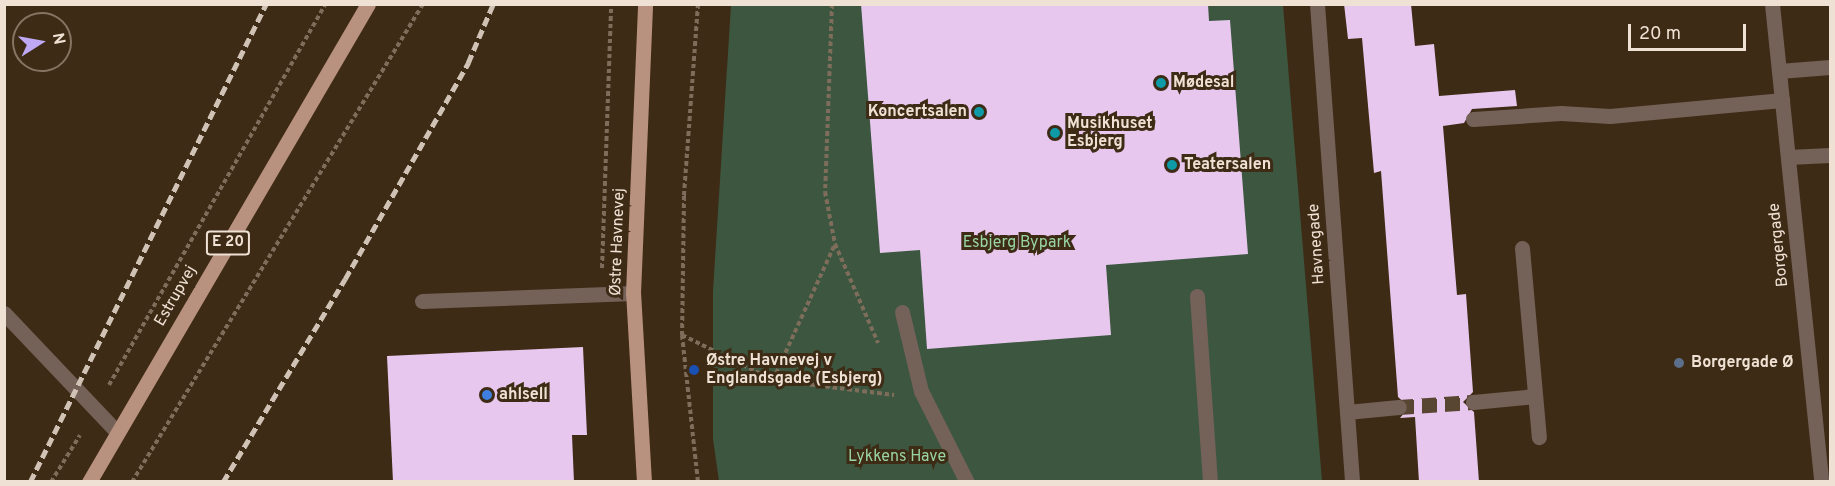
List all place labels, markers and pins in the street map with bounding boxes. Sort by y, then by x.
place label: Mødesal [1173,73,1234,93]
marker: Mødesal [1154,76,1168,90]
place label: Koncertsalen [868,102,967,122]
marker: Koncertsalen [972,105,986,119]
place label: Musikhuset Esbjerg [1067,114,1153,152]
marker: Musikhuset Esbjerg [1048,126,1062,140]
place label: Teatersalen [1184,155,1271,175]
marker: Teatersalen [1165,158,1179,172]
place label: Østre Havnevej v Englandsgade (Esbjerg) [706,351,882,389]
place label: Borgergade Ø [1691,353,1794,373]
marker: Borgergade Ø [1672,356,1686,370]
marker: Østre Havnevej v Englandsgade (Esbjerg) [687,363,701,377]
place label: ahlsell [499,385,548,405]
marker: ahlsell [480,388,494,402]

